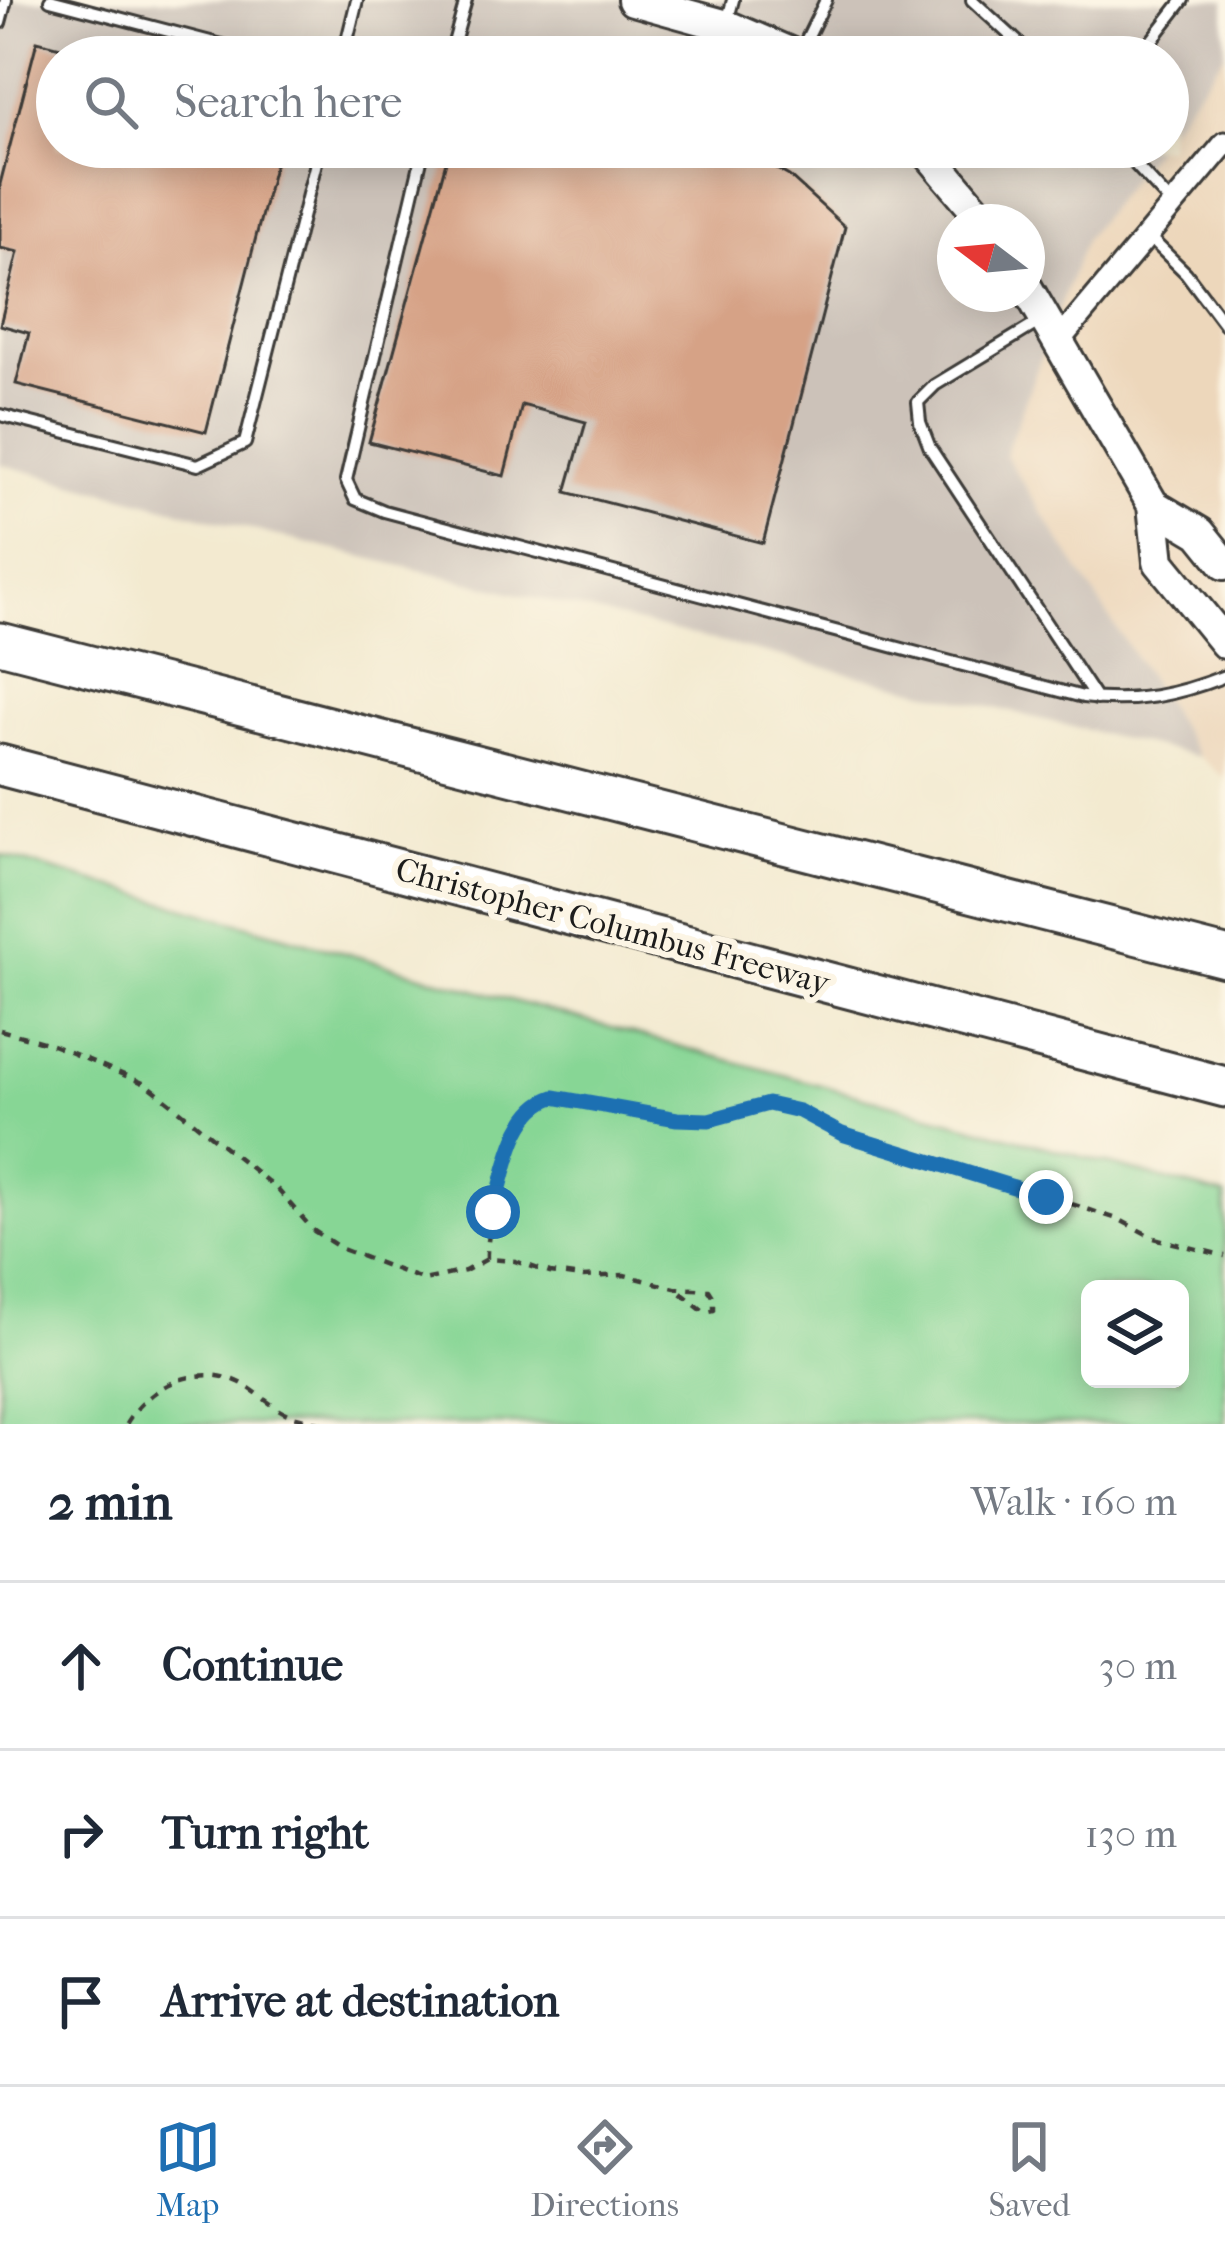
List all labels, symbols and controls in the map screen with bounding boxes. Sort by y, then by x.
search box [36,36,1189,168]
icon: search [78,69,144,135]
text: Search here [174,76,402,129]
north arrow [937,204,1045,312]
street label: Christopher Columbus Freeway [391,850,835,1004]
route end [1019,1170,1073,1224]
route start [466,1185,520,1239]
map controls [1081,1280,1189,1388]
button: layers [1081,1280,1189,1388]
text: 2 min [48,1472,172,1532]
text: Walk · 160 m [971,1479,1177,1525]
icon: ahead [48,1633,114,1699]
text: Continue [162,1639,343,1692]
text: 30 m [1099,1643,1177,1689]
icon: right [48,1801,114,1867]
text: Turn right [162,1807,369,1860]
text: 130 m [1085,1811,1177,1857]
icon: arrive [48,1969,114,2035]
text: Arrive at destination [162,1975,559,2028]
tab: Map [155,2114,221,2225]
tab: Directions [530,2114,679,2225]
tab: Saved [988,2114,1070,2225]

